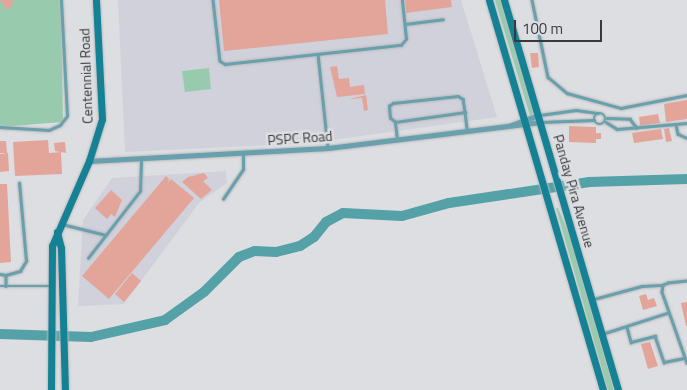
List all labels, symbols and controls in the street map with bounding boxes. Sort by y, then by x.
scale bar [517,10,604,42]
text: 100 m [522,17,563,40]
street label: Centennial Road [76,28,96,124]
street label: PSPC Road [267,127,333,149]
street label: Panday Pira Avenue [550,132,598,250]

